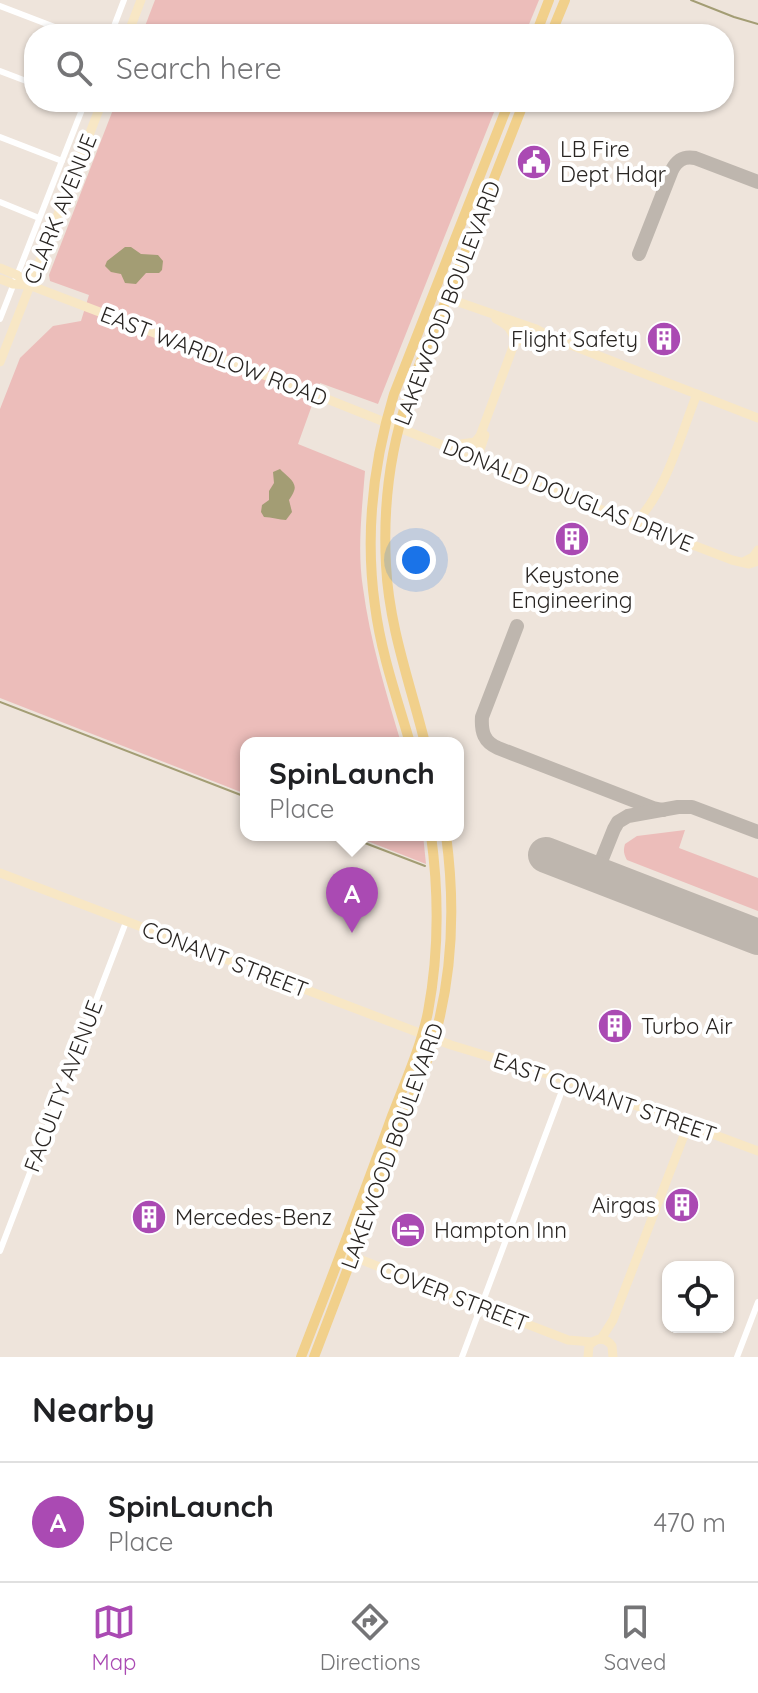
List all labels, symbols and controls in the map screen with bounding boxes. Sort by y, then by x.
search box [24,24,734,112]
icon: search [52,46,96,90]
text: Search here [116,49,282,87]
street label: CLARK AVENUE [17,130,103,288]
place label: LB Fire Dept Hdqr [560,135,667,188]
public building icon: LB Fire Dept Hdqr [515,143,553,181]
street label: LAKEWOOD BOULEVARD [387,177,507,429]
street label: EAST WARDLOW ROAD [97,300,331,412]
building icon: Flight Safety [645,320,683,358]
place label: Flight Safety [511,325,638,353]
street label: DONALD DOUGLAS DRIVE [439,432,697,558]
building icon: Keystone Engineering [553,520,591,558]
your location [396,540,436,580]
place label: Keystone Engineering [512,561,632,614]
popup [240,737,464,841]
text: SpinLaunch [269,754,435,792]
text: Place [269,792,335,825]
pin: A [326,867,378,933]
street label: CONANT STREET [138,914,312,1004]
street label: FACULTY AVENUE [17,996,109,1176]
building icon: Turbo Air [596,1007,634,1045]
place label: Turbo Air [641,1012,733,1040]
street label: LAKEWOOD BOULEVARD [334,1019,450,1273]
street label: EAST CONANT STREET [490,1046,720,1148]
building icon: Airgas [663,1186,701,1224]
place label: Airgas [592,1191,656,1219]
building icon: Mercedes-Benz [130,1198,168,1236]
place label: Mercedes-Benz [175,1203,332,1231]
hotel icon: Hampton Inn [389,1211,427,1249]
place label: Hampton Inn [434,1216,567,1244]
street label: COVER STREET [375,1255,533,1337]
map controls [662,1261,734,1333]
button: locate [662,1261,734,1333]
text: Nearby [32,1388,155,1431]
text: SpinLaunch [108,1487,274,1525]
text: A [50,1506,66,1539]
text: 470 m [653,1506,726,1539]
text: Place [108,1525,173,1558]
tab: Map [92,1600,136,1676]
tab: Directions [320,1600,420,1676]
tab: Saved [604,1600,666,1676]

